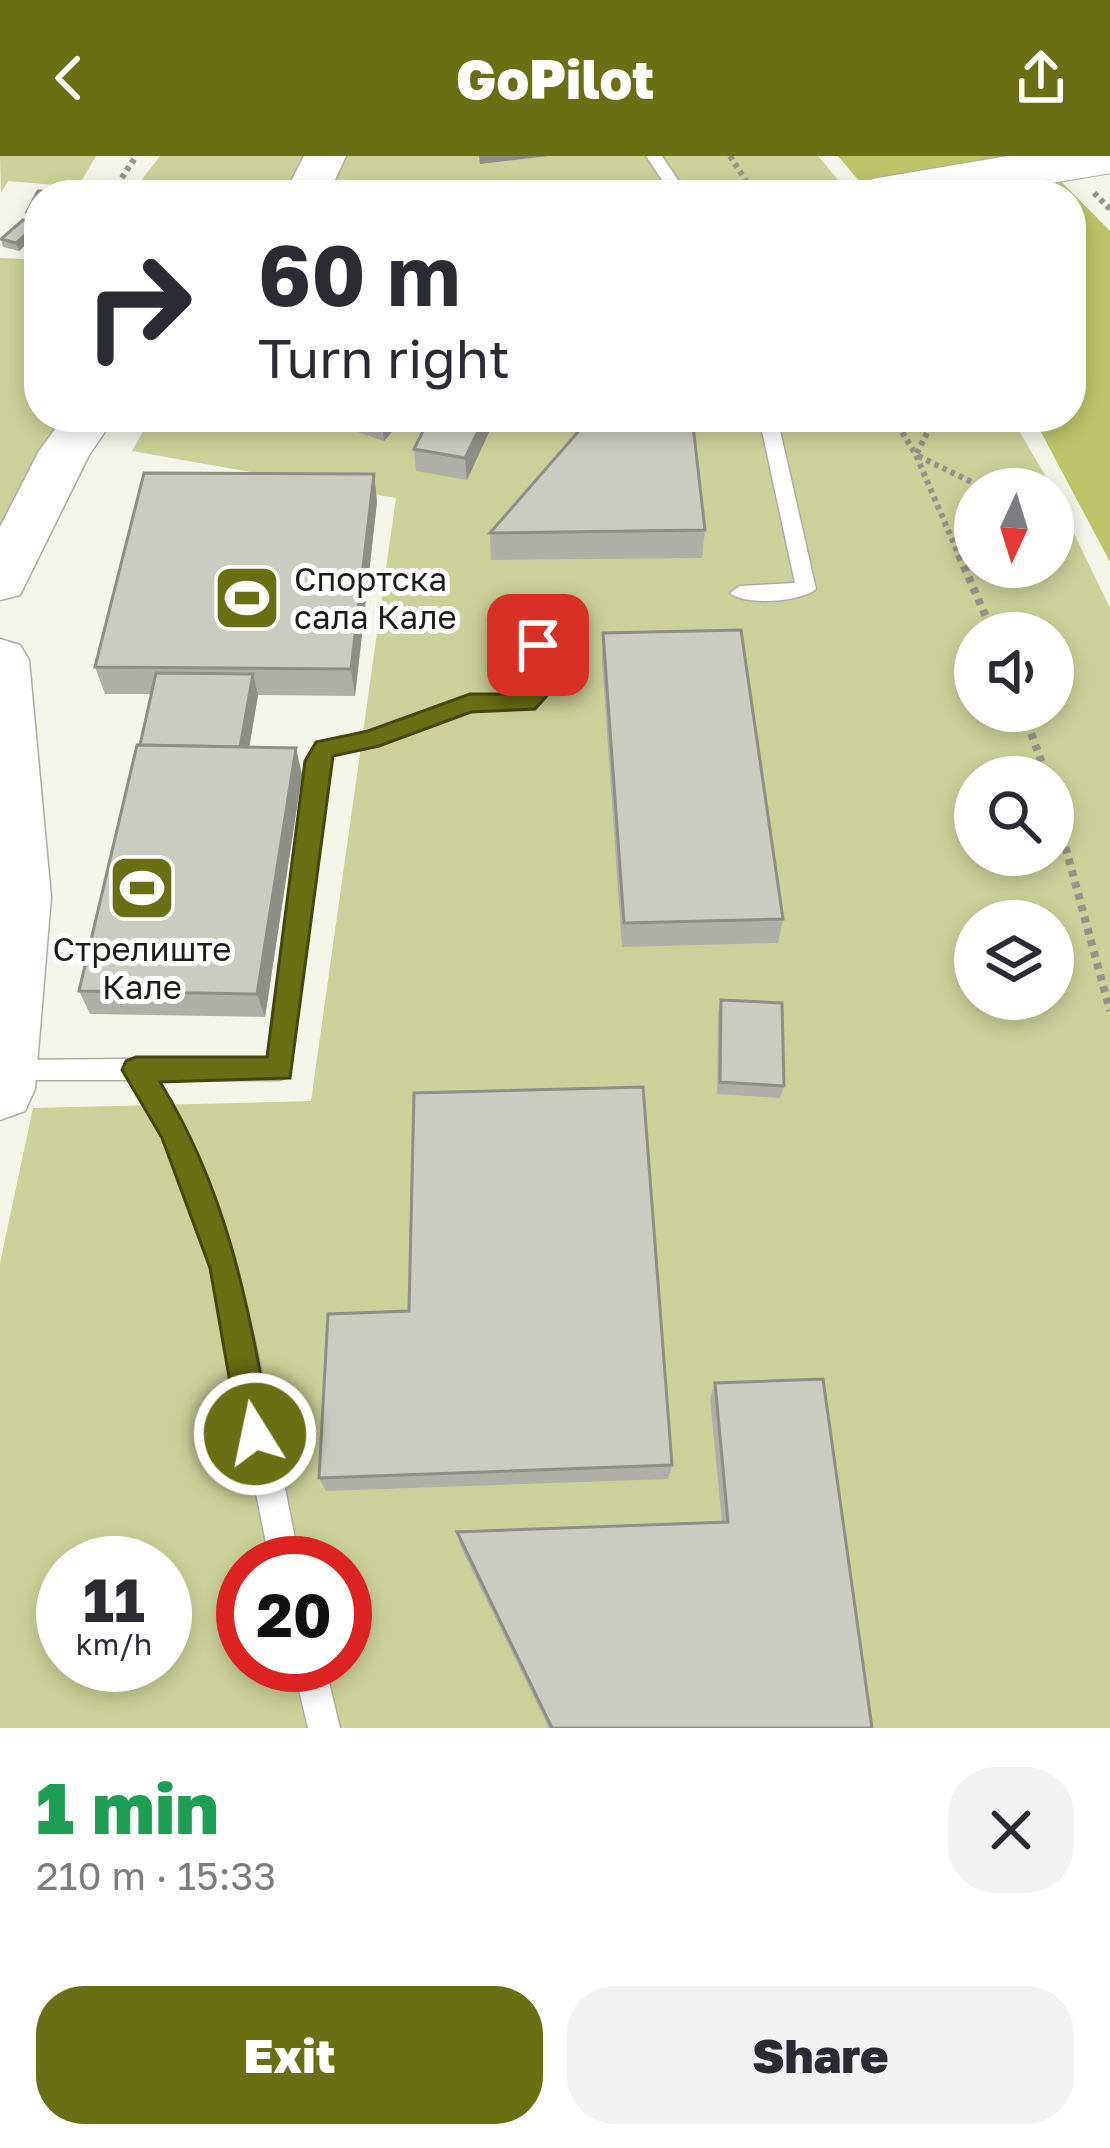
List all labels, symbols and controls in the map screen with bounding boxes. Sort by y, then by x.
icon: back [36,45,102,111]
icon: share [1008,45,1074,111]
text: GoPilot [456,46,654,111]
text: 60 m [258,224,460,324]
icon: right [60,228,216,384]
text: Turn right [258,325,510,390]
north arrow [954,468,1074,588]
map controls [954,468,1074,1020]
place label: Спортска сала Кале [294,559,457,636]
sports icon: Спортска сала Кале [212,563,282,633]
pin [487,594,589,696]
icon: arrive [505,612,571,678]
button: sound [954,612,1074,732]
button: search [954,756,1074,876]
sports icon: Стрелиште Кале [107,853,177,923]
button: layers [954,900,1074,1020]
place label: Стрелиште Кале [53,929,231,1006]
position arrow [192,1371,318,1497]
speed limit sign: 20 [216,1536,372,1692]
text: 11 [83,1563,145,1635]
text: km/h [76,1626,152,1662]
text: 1 min [36,1763,219,1850]
button: close [948,1767,1074,1893]
text: 210 m · 15:33 [36,1852,276,1899]
button: Exit [36,1986,543,2124]
button: Share [567,1986,1074,2124]

